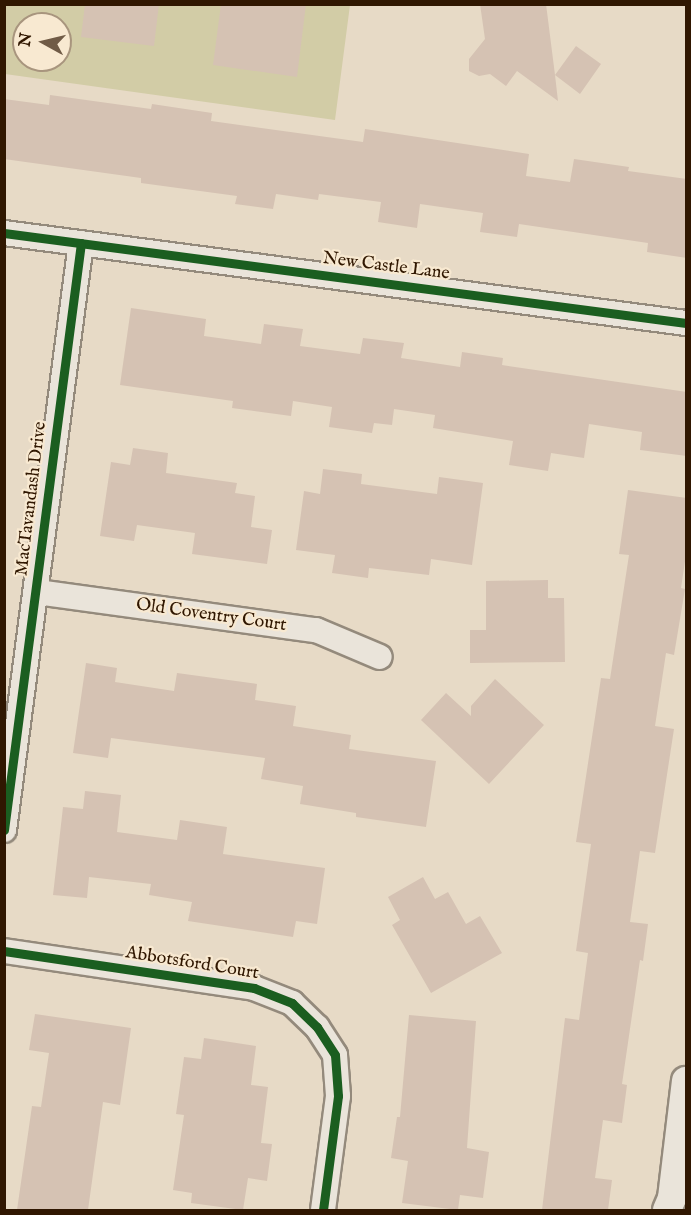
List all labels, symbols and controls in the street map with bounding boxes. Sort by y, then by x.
north arrow [12,12,72,72]
text: N [15,32,37,48]
street label: New Castle Lane [321,248,451,286]
street label: MacTavandash Drive [12,421,52,577]
street label: Old Coventry Court [134,595,288,637]
street label: Abbotsford Court [124,943,260,985]

